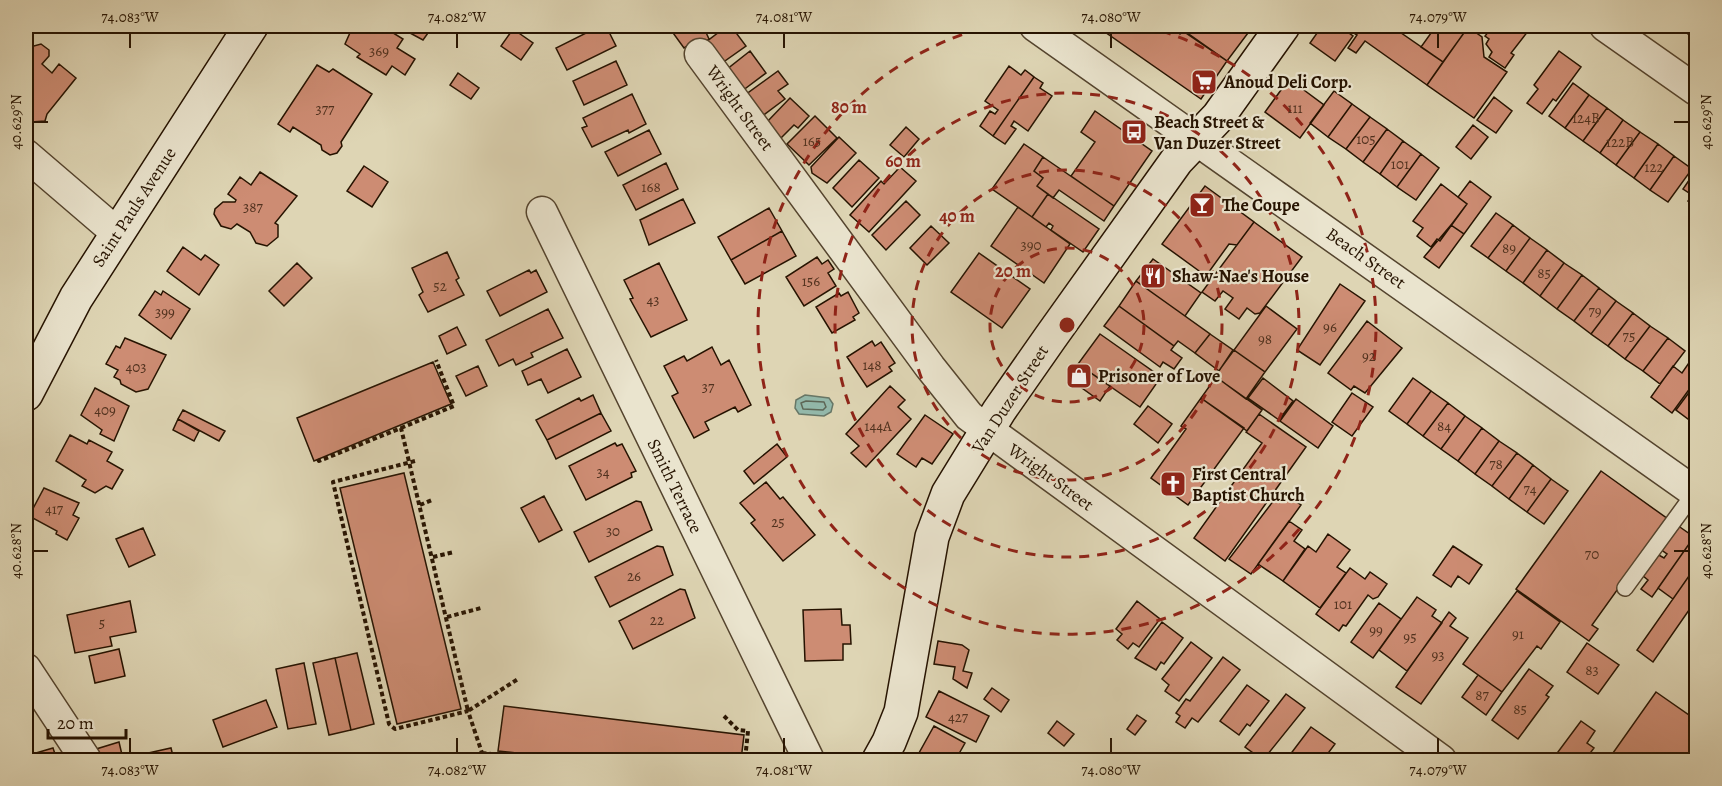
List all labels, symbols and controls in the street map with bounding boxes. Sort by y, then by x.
text: 74.083°W [101,7,159,27]
text: 74.082°W [428,7,486,27]
text: 74.081°W [756,7,812,27]
text: 74.080°W [1081,7,1141,27]
text: 74.079°W [1409,7,1467,27]
house number: 369 [369,41,389,61]
street label: Wright Street [700,60,779,156]
supermarket icon: Anoud Deli Corp. [1189,67,1219,97]
place label: Anoud Deli Corp. [1223,70,1352,94]
text: 40.629°N [6,94,26,150]
text: 40.629°N [1696,94,1716,150]
text: 80 m [831,95,867,119]
house number: 111 [1287,98,1303,118]
house number: 377 [316,99,335,119]
house number: 124B [1572,108,1600,128]
place label: Beach Street & Van Duzer Street [1153,110,1281,155]
bus stop icon: Beach Street & Van Duzer Street [1119,117,1149,147]
house number: 105 [1356,129,1376,149]
house number: 165 [803,131,821,151]
house number: 122B [1606,132,1634,152]
street label: Saint Pauls Avenue [86,142,182,272]
text: 60 m [885,149,921,173]
house number: 101 [1391,154,1409,174]
house number: 122 [1644,157,1664,177]
house number: 168 [641,177,661,197]
bar icon: The Coupe [1187,190,1217,220]
place label: The Coupe [1222,193,1300,217]
house number: 387 [243,197,264,217]
text: 40 m [939,204,975,228]
street label: Beach Street [1321,222,1411,294]
house number: 390 [1020,235,1042,255]
house number: 89 [1502,238,1516,258]
text: 20 m [995,259,1031,283]
restaurant icon: Shaw-Nae's House [1138,261,1168,291]
house number: 85 [1537,263,1551,283]
place label: Shaw-Nae's House [1172,264,1309,288]
house number: 156 [802,271,820,291]
house number: 52 [433,276,447,296]
house number: 43 [646,290,660,310]
house number: 79 [1588,301,1602,321]
house number: 399 [155,302,175,322]
centre of rings [1057,315,1077,335]
house number: 96 [1323,317,1337,337]
house number: 75 [1623,326,1635,346]
house number: 98 [1258,329,1272,349]
street label: Van Duzer Street [965,340,1054,459]
house number: 92 [1362,346,1376,366]
house number: 148 [862,355,882,375]
house number: 403 [125,357,147,377]
shop icon: Prisoner of Love [1064,361,1094,391]
place label: Prisoner of Love [1098,364,1220,388]
house number: 37 [702,377,715,397]
house number: 409 [94,400,116,420]
house number: 144A [864,416,892,436]
house number: 84 [1437,416,1451,436]
street label: Smith Terrace [642,435,708,537]
street label: Wright Street [1003,437,1099,516]
house number: 78 [1489,454,1503,474]
house number: 34 [596,462,610,482]
place label: First Central Baptist Church [1192,462,1305,507]
church icon: First Central Baptist Church [1158,469,1188,499]
house number: 74 [1523,479,1537,499]
house number: 417 [45,499,64,519]
house number: 25 [771,512,785,532]
house number: 30 [606,521,620,541]
text: 40.628°N [6,523,26,579]
text: 40.628°N [1696,523,1716,579]
house number: 70 [1585,544,1599,564]
house number: 26 [627,566,641,586]
house number: 101 [1334,594,1352,614]
house number: 22 [650,610,664,630]
house number: 5 [99,613,105,633]
house number: 99 [1369,620,1383,640]
house number: 91 [1512,624,1524,644]
house number: 95 [1403,627,1417,647]
house number: 93 [1431,645,1445,665]
house number: 83 [1585,660,1599,680]
house number: 87 [1475,685,1489,705]
house number: 85 [1513,699,1527,719]
scale bar [48,702,126,740]
house number: 427 [948,707,969,727]
text: 20 m [57,711,94,735]
text: 74.083°W [101,760,159,780]
text: 74.082°W [428,760,486,780]
text: 74.081°W [756,760,812,780]
text: 74.080°W [1081,760,1141,780]
text: 74.079°W [1409,760,1467,780]

